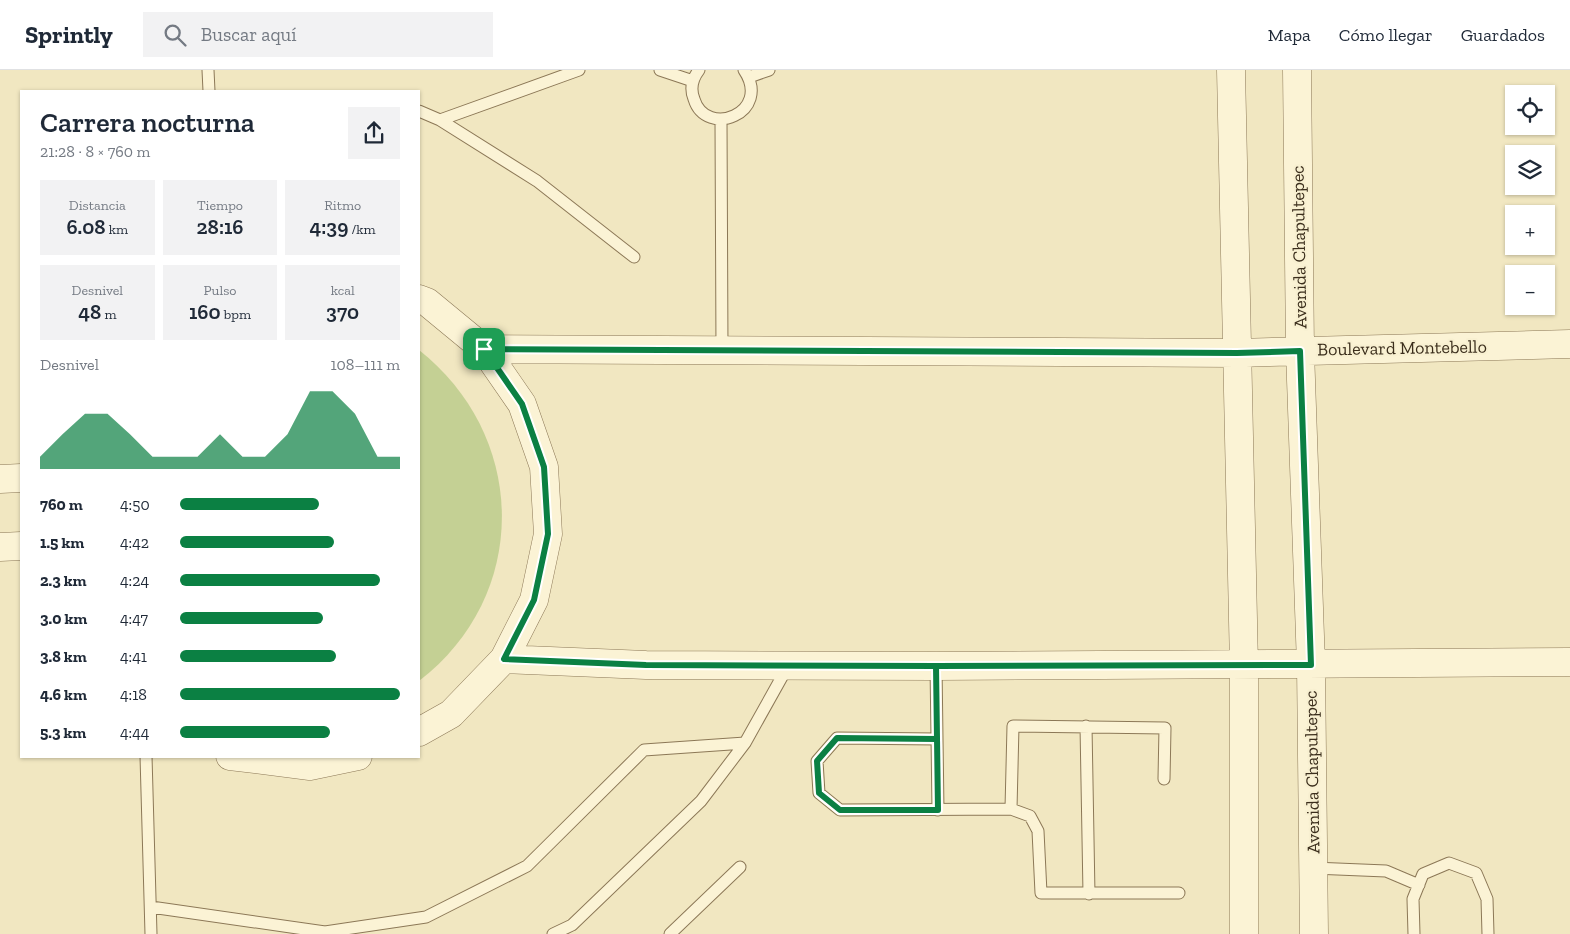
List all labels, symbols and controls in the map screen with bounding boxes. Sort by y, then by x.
search box [143,12,493,57]
text: Sprintly [25,20,113,49]
icon: search [161,21,189,49]
text: Buscar aquí [201,23,297,46]
text: Mapa [1268,24,1311,46]
text: Cómo llegar [1339,24,1433,46]
text: Guardados [1461,24,1545,46]
map controls [1505,85,1555,315]
button: locate [1505,85,1555,135]
text: Carrera nocturna [40,106,255,139]
button: share [348,107,400,159]
text: 21:28 · 8 × 760 m [40,142,150,161]
button: layers [1505,145,1555,195]
street label: Avenida Chapultepec [1287,165,1311,329]
text: Distancia [69,197,126,214]
text: Tiempo [197,197,243,214]
text: Ritmo [324,197,361,214]
button: + [1505,205,1555,255]
text: 6.08 [67,214,106,239]
text: 28:16 [196,214,243,239]
text: 4:39 [310,214,348,239]
text: km [106,221,128,238]
text: /km [348,221,376,238]
button: − [1505,265,1555,315]
text: Desnivel [72,282,123,299]
text: Pulso [204,282,236,299]
text: kcal [331,282,355,299]
text: 48 [78,299,101,324]
text: 160 [189,299,221,324]
text: 370 [326,299,359,324]
text: m [101,306,116,323]
text: bpm [221,306,251,323]
pin [463,328,505,370]
icon: arrive [470,335,498,363]
street label: Boulevard Montebello [1317,336,1487,360]
text: Desnivel [40,355,99,374]
text: 108–111 m [330,355,400,374]
text: 760 m [40,495,83,514]
text: 4:50 [120,495,150,514]
text: 1.5 km [40,533,84,552]
text: 4:42 [120,533,149,552]
text: 2.3 km [40,571,87,590]
text: 4:24 [120,571,149,590]
text: 3.0 km [40,609,87,628]
text: 4:47 [120,609,148,628]
text: 3.8 km [40,647,87,666]
text: 4:41 [120,647,147,666]
text: 4.6 km [40,685,87,704]
text: 4:18 [120,685,147,704]
street label: Avenida Chapultepec [1300,690,1324,854]
text: 5.3 km [40,723,86,742]
text: 4:44 [120,723,149,742]

